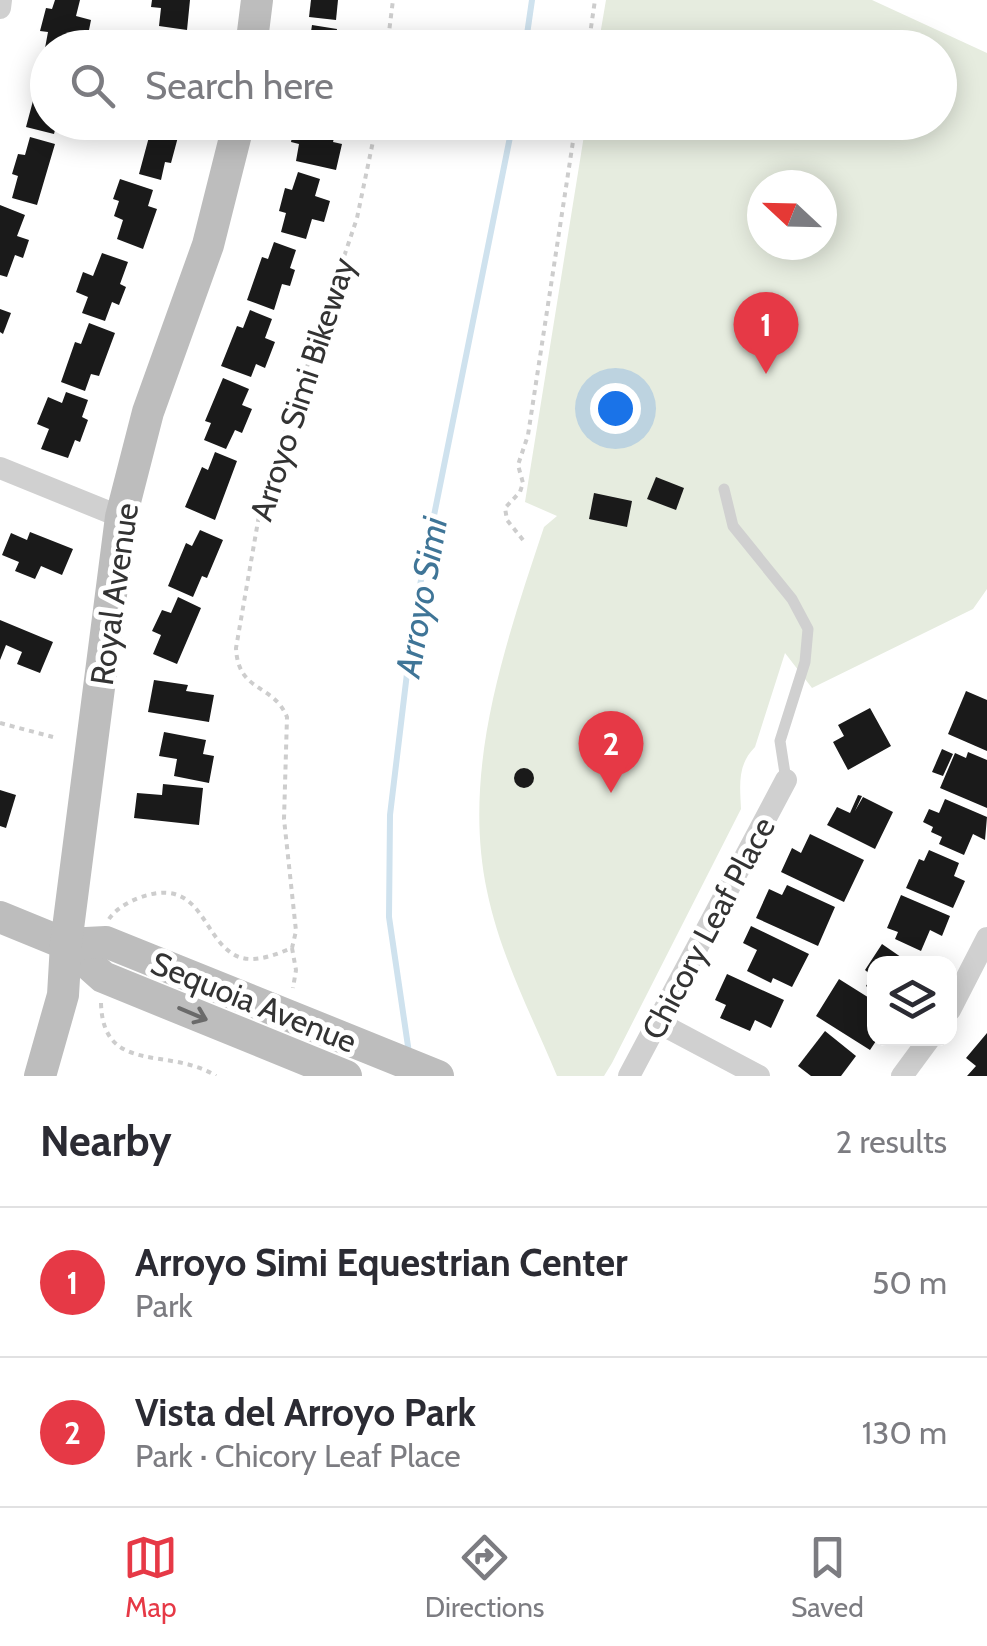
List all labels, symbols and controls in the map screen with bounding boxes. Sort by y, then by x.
search box [30,30,957,140]
icon: search [65,58,120,113]
text: Search here [145,62,334,109]
north arrow [747,170,837,260]
street label: Arroyo Simi Bikeway [241,252,363,526]
pin: 1 [734,292,798,374]
your location [590,383,641,434]
street label: Royal Avenue [82,500,146,688]
water label: Arroyo Simi [385,513,456,682]
pin: 2 [578,710,644,793]
street label: Chicory Leaf Place [633,810,783,1046]
street label: Sequoia Avenue [146,943,362,1061]
map controls [867,956,957,1046]
button: layers [867,956,957,1046]
one-way arrow [177,1007,208,1025]
text: Nearby [40,1115,172,1167]
text: 2 results [836,1122,947,1161]
text: Arroyo Simi Equestrian Center [135,1239,628,1286]
text: 1 [67,1263,78,1302]
text: 50 m [872,1263,947,1302]
text: Park [135,1286,193,1325]
text: Vista del Arroyo Park [135,1389,476,1436]
text: 2 [64,1413,81,1452]
text: 130 m [862,1413,947,1452]
text: Park · Chicory Leaf Place [135,1436,461,1475]
tab: Map [123,1530,178,1624]
tab: Directions [425,1530,544,1624]
tab: Saved [791,1530,864,1624]

